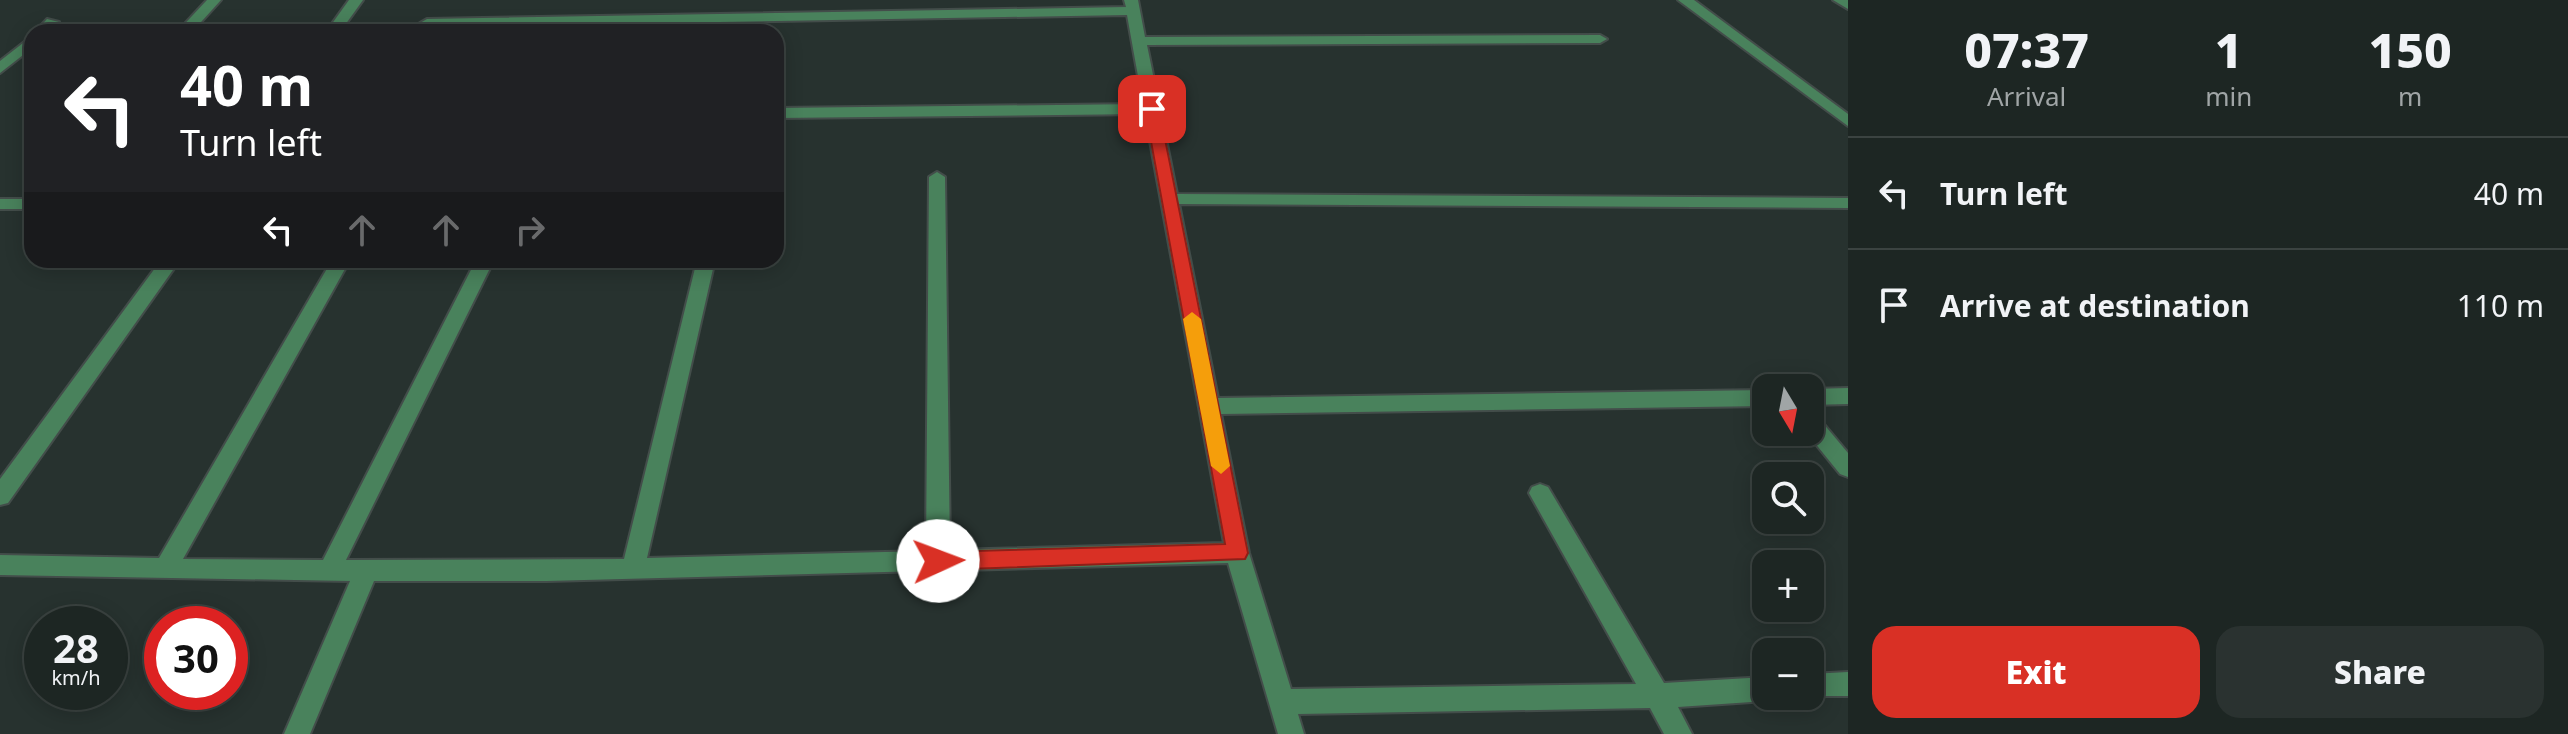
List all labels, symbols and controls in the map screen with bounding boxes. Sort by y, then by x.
text: 07:37 [1964,17,2089,82]
text: 1 [2215,17,2243,82]
text: 150 [2369,17,2452,82]
text: 40 m [180,46,313,122]
icon: left [48,56,152,160]
pin [1118,75,1186,143]
text: Arrival [1987,78,2066,114]
text: min [2205,78,2252,114]
text: m [2398,78,2422,114]
icon: arrive [1130,87,1174,131]
text: Turn left [180,118,322,167]
icon: left [1872,171,1916,215]
text: Turn left [1940,173,2068,214]
text: 40 m [2474,173,2544,214]
icon: left [256,208,300,252]
icon: ahead [340,208,384,252]
icon: ahead [424,208,468,252]
icon: right [508,208,552,252]
icon: arrive [1872,283,1916,327]
text: Arrive at destination [1940,285,2250,326]
text: 110 m [2457,285,2544,326]
north arrow [1752,374,1824,446]
map controls [1752,374,1824,710]
button: search [1752,462,1824,534]
position arrow [896,519,980,603]
button: + [1752,550,1824,622]
speed limit sign: 30 [144,606,248,710]
text: 28 [53,620,99,675]
button: Exit [1872,626,2200,718]
button: Share [2216,626,2544,718]
button: − [1752,638,1824,710]
text: km/h [51,664,101,691]

